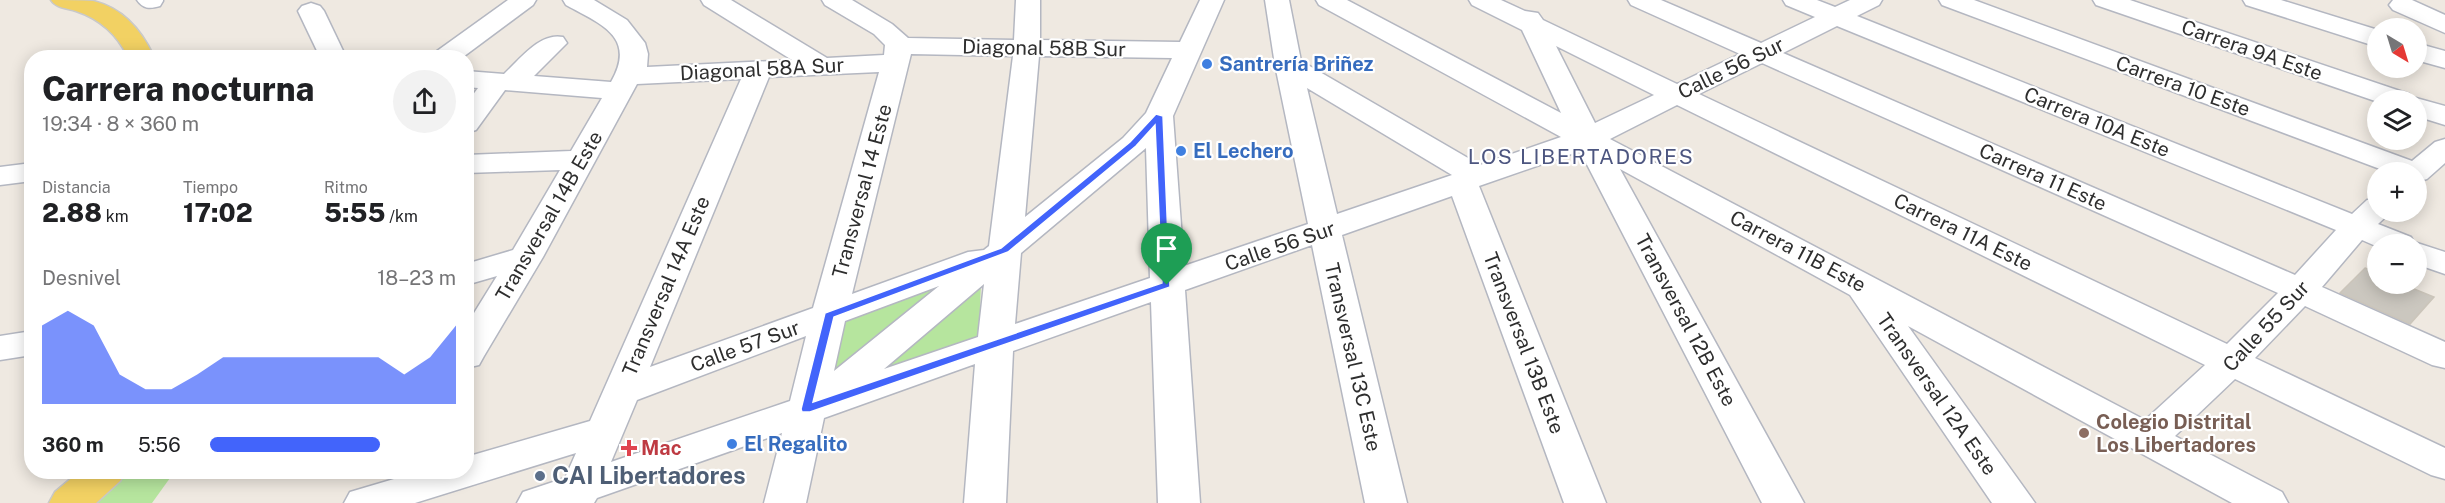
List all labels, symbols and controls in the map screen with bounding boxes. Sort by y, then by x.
street label: Carrera 9A Este [2178,15,2326,85]
north arrow [2367,18,2427,78]
map controls [2367,18,2427,294]
street label: Calle 56 Sur [1674,32,1788,104]
street label: Diagonal 58B Sur [962,35,1126,61]
street label: Carrera 10 Este [2113,51,2253,121]
place label: Santrería Briñez [1219,52,1373,76]
street label: Diagonal 58A Sur [679,53,845,85]
marker: Santrería Briñez [1200,57,1214,71]
text: Carrera nocturna [42,70,314,108]
button: share [393,70,456,133]
street label: Carrera 10A Este [2021,82,2173,162]
button: layers [2367,90,2427,150]
street label: Transversal 14 Este [827,101,897,281]
text: 19:34 · 8 × 360 m [42,112,199,136]
street label: Transversal 14B Este [491,127,607,305]
street label: Carrera 11 Este [1976,138,2110,216]
place label: El Lechero [1193,139,1294,163]
marker: El Lechero [1174,144,1188,158]
district label: LOS LIBERTADORES [1468,144,1694,169]
button: + [2367,162,2427,222]
text: Distancia [42,178,111,197]
text: Tiempo [183,178,238,197]
text: Ritmo [324,178,368,197]
street label: Carrera 11A Este [1890,188,2036,276]
street label: Transversal 14A Este [617,192,715,380]
text: 2.88 [42,197,102,228]
text: 17:02 [183,197,253,228]
text: 5:55 [324,197,385,228]
street label: Carrera 11B Este [1726,205,1870,297]
text: km [102,207,129,226]
text: /km [385,207,418,226]
street label: Calle 56 Sur [1222,216,1339,276]
pin [1141,223,1192,285]
street label: Transversal 12B Este [1630,230,1742,410]
icon: arrive [1150,232,1183,265]
button: − [2367,234,2427,294]
street label: Transversal 13B Este [1478,249,1570,437]
street label: Transversal 13C Este [1320,260,1386,454]
text: Desnivel [42,266,121,290]
text: 18–23 m [377,266,456,290]
street label: Calle 55 Sur [2218,275,2314,376]
street label: Transversal 12A Este [1872,308,2002,480]
street label: Calle 57 Sur [687,315,803,377]
place label: Colegio Distrital Los Libertadores [2096,410,2256,457]
marker: Colegio Distrital Los Libertadores [2077,426,2091,440]
place label: El Regalito [744,432,848,456]
text: 360 m [42,433,104,457]
text: 5:56 [138,433,181,457]
place label: Mac [641,436,682,460]
marker: El Regalito [725,437,739,451]
marker: Mac [622,441,636,455]
place label: CAI Libertadores [552,461,746,489]
marker: CAI Libertadores [533,469,547,483]

